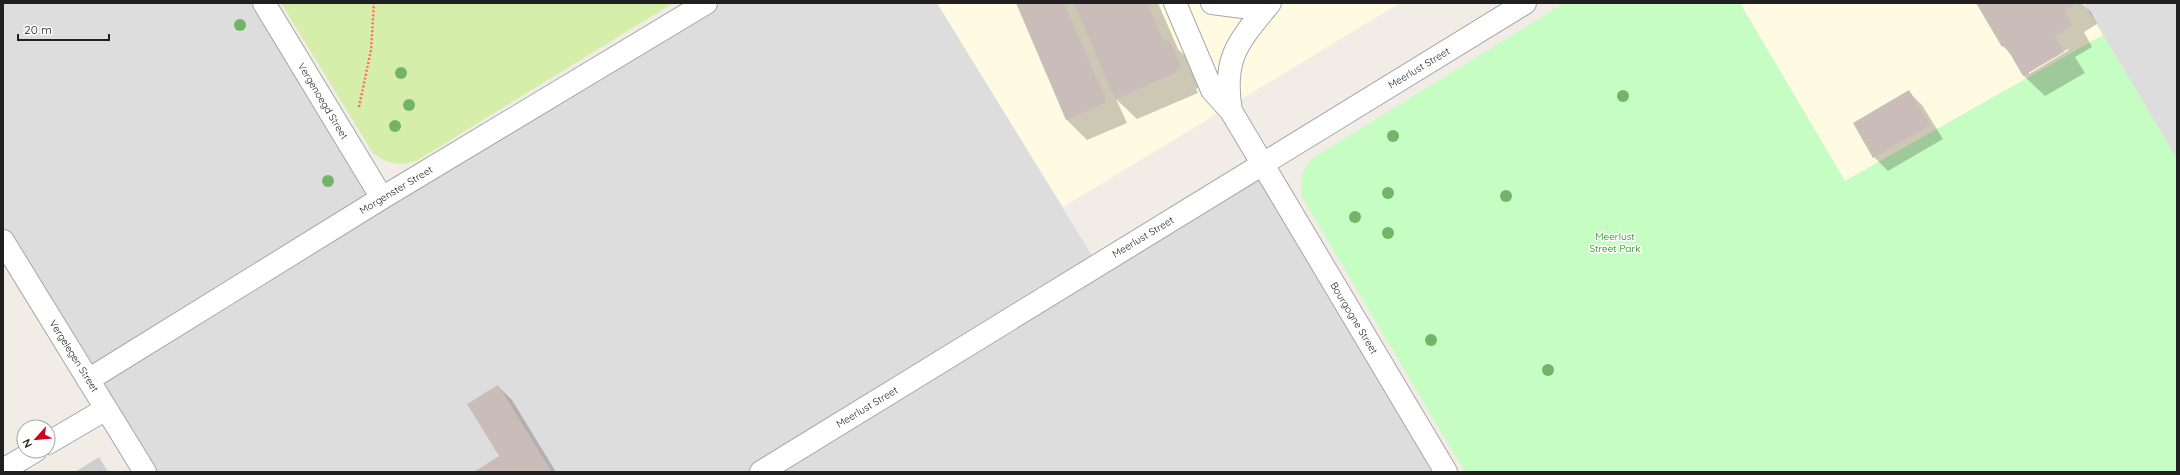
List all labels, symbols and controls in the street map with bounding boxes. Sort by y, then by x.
scale bar [18,16,109,42]
text: 20 m [24,22,52,37]
street label: Meerlust Street [1386,44,1453,91]
street label: Vergenoegd Street [295,60,351,142]
street label: Morgenster Street [357,163,435,217]
street label: Meerlust Street [1110,213,1177,260]
park label: Meerlust Street Park [1589,230,1641,255]
street label: Bourgogne Street [1327,280,1381,357]
street label: Vergelegen Street [47,317,102,395]
street label: Meerlust Street [834,383,901,430]
north arrow [16,419,56,459]
text: N [19,437,35,450]

